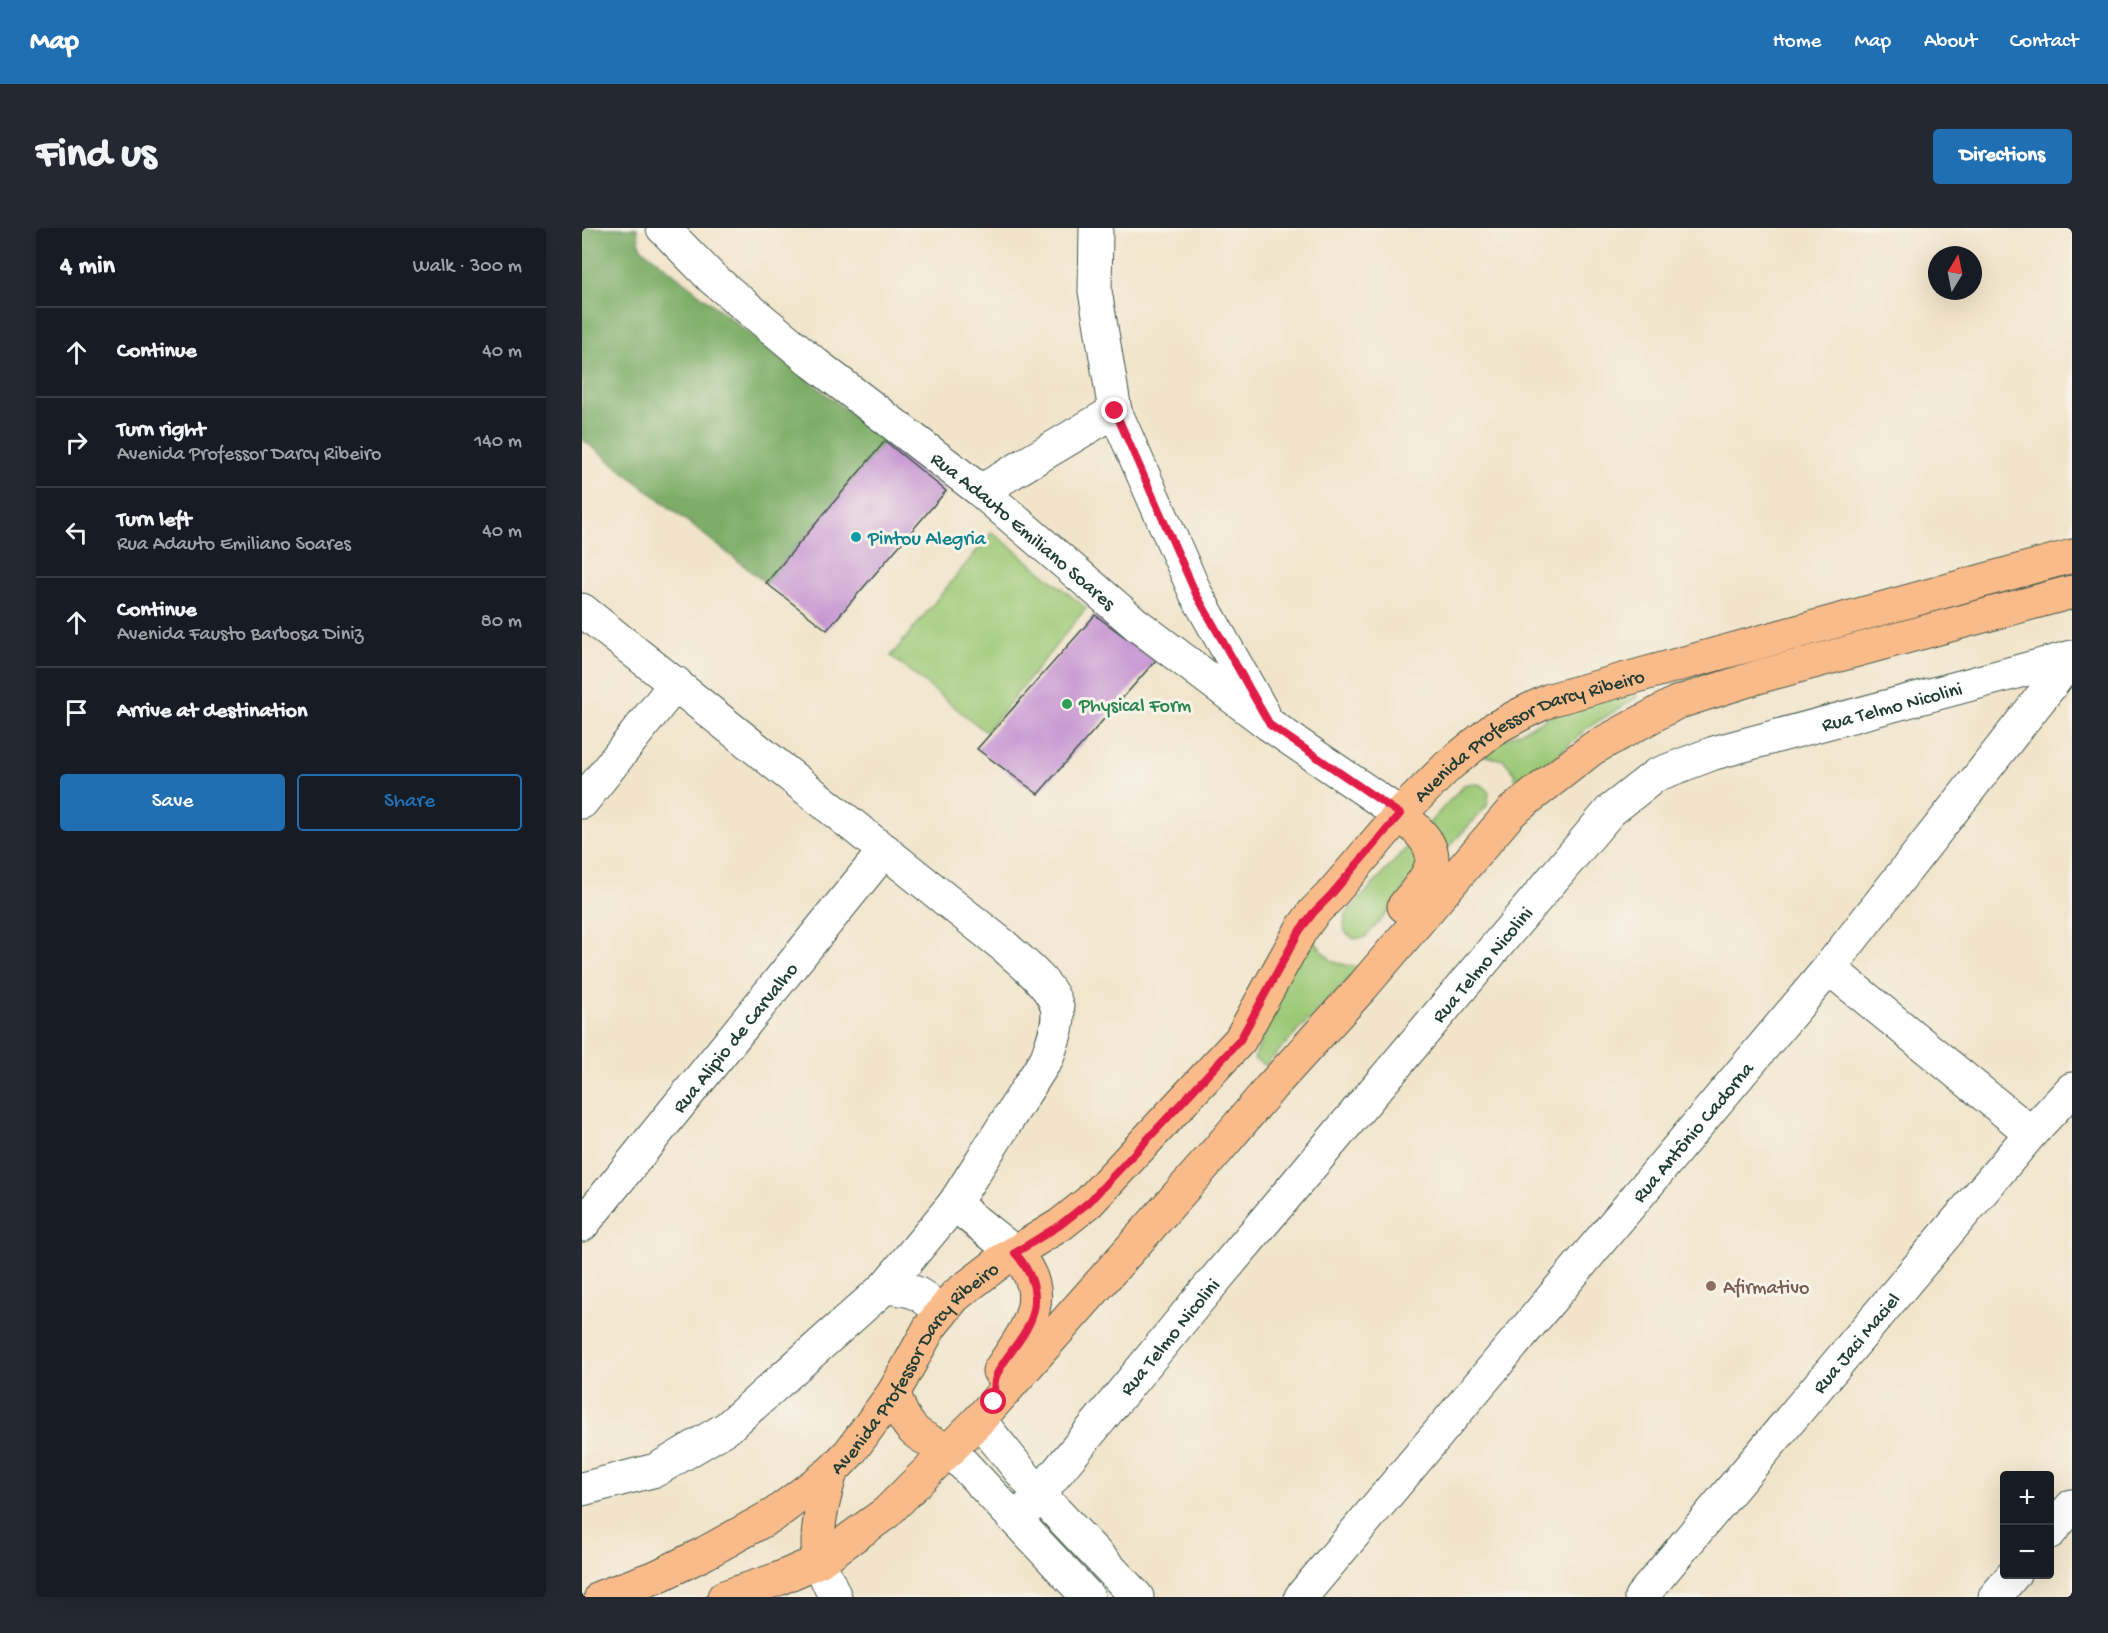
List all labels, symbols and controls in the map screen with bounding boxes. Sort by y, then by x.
text: Map [30,26,79,59]
text: Home [1773,30,1821,55]
text: Map [1854,30,1891,55]
text: About [1924,30,1977,55]
text: Contact [2010,30,2078,55]
button: Directions [1933,129,2072,184]
text: Find us [36,132,156,181]
north arrow [1928,246,1982,300]
text: 4 min [60,252,115,283]
text: Walk · 300 m [413,256,522,279]
icon: ahead [60,336,93,369]
text: Continue [117,339,197,365]
text: 40 m [482,341,522,364]
route end [1101,397,1127,423]
text: Turn right [117,418,205,444]
icon: right [60,426,93,459]
text: 140 m [474,431,522,454]
text: Avenida Professor Darcy Ribeiro [117,444,381,467]
street label: Rua Adauto Emiliano Soares [925,449,1119,617]
text: Turn left [117,508,191,534]
icon: left [60,516,93,549]
text: 40 m [482,521,522,544]
place label: Pintou Alegria [867,529,987,552]
marker: Pintou Alegria [849,530,863,544]
text: Rua Adauto Emiliano Soares [117,534,351,557]
text: Continue [117,598,197,624]
icon: ahead [60,606,93,639]
text: 80 m [481,611,522,634]
text: Avenida Fausto Barbosa Diniz [117,624,363,647]
street label: Avenida Professor Darcy Ribeiro [1410,666,1648,809]
street label: Rua Telmo Nicolini [1820,679,1965,739]
icon: arrive [60,696,93,729]
place label: Physical Form [1078,696,1191,719]
marker: Physical Form [1060,697,1074,711]
text: Arrive at destination [117,699,307,725]
button: Save [60,774,285,831]
button: Share [297,774,522,831]
street label: Rua Telmo Nicolini [1429,903,1539,1029]
street label: Rua Alipio de Carvalho [669,959,805,1119]
street label: Rua Antônio Cadorna [1629,1058,1761,1209]
street label: Avenida Professor Darcy Ribeiro [827,1259,1005,1481]
street label: Rua Telmo Nicolini [1117,1275,1226,1401]
place label: Afirmativo [1723,1278,1809,1301]
marker: Afirmativo [1704,1279,1718,1293]
street label: Rua Jaci Maciel [1809,1289,1907,1399]
route start [980,1388,1006,1414]
map controls [2000,1471,2054,1579]
button: + [2000,1471,2054,1525]
button: − [2000,1525,2054,1579]

